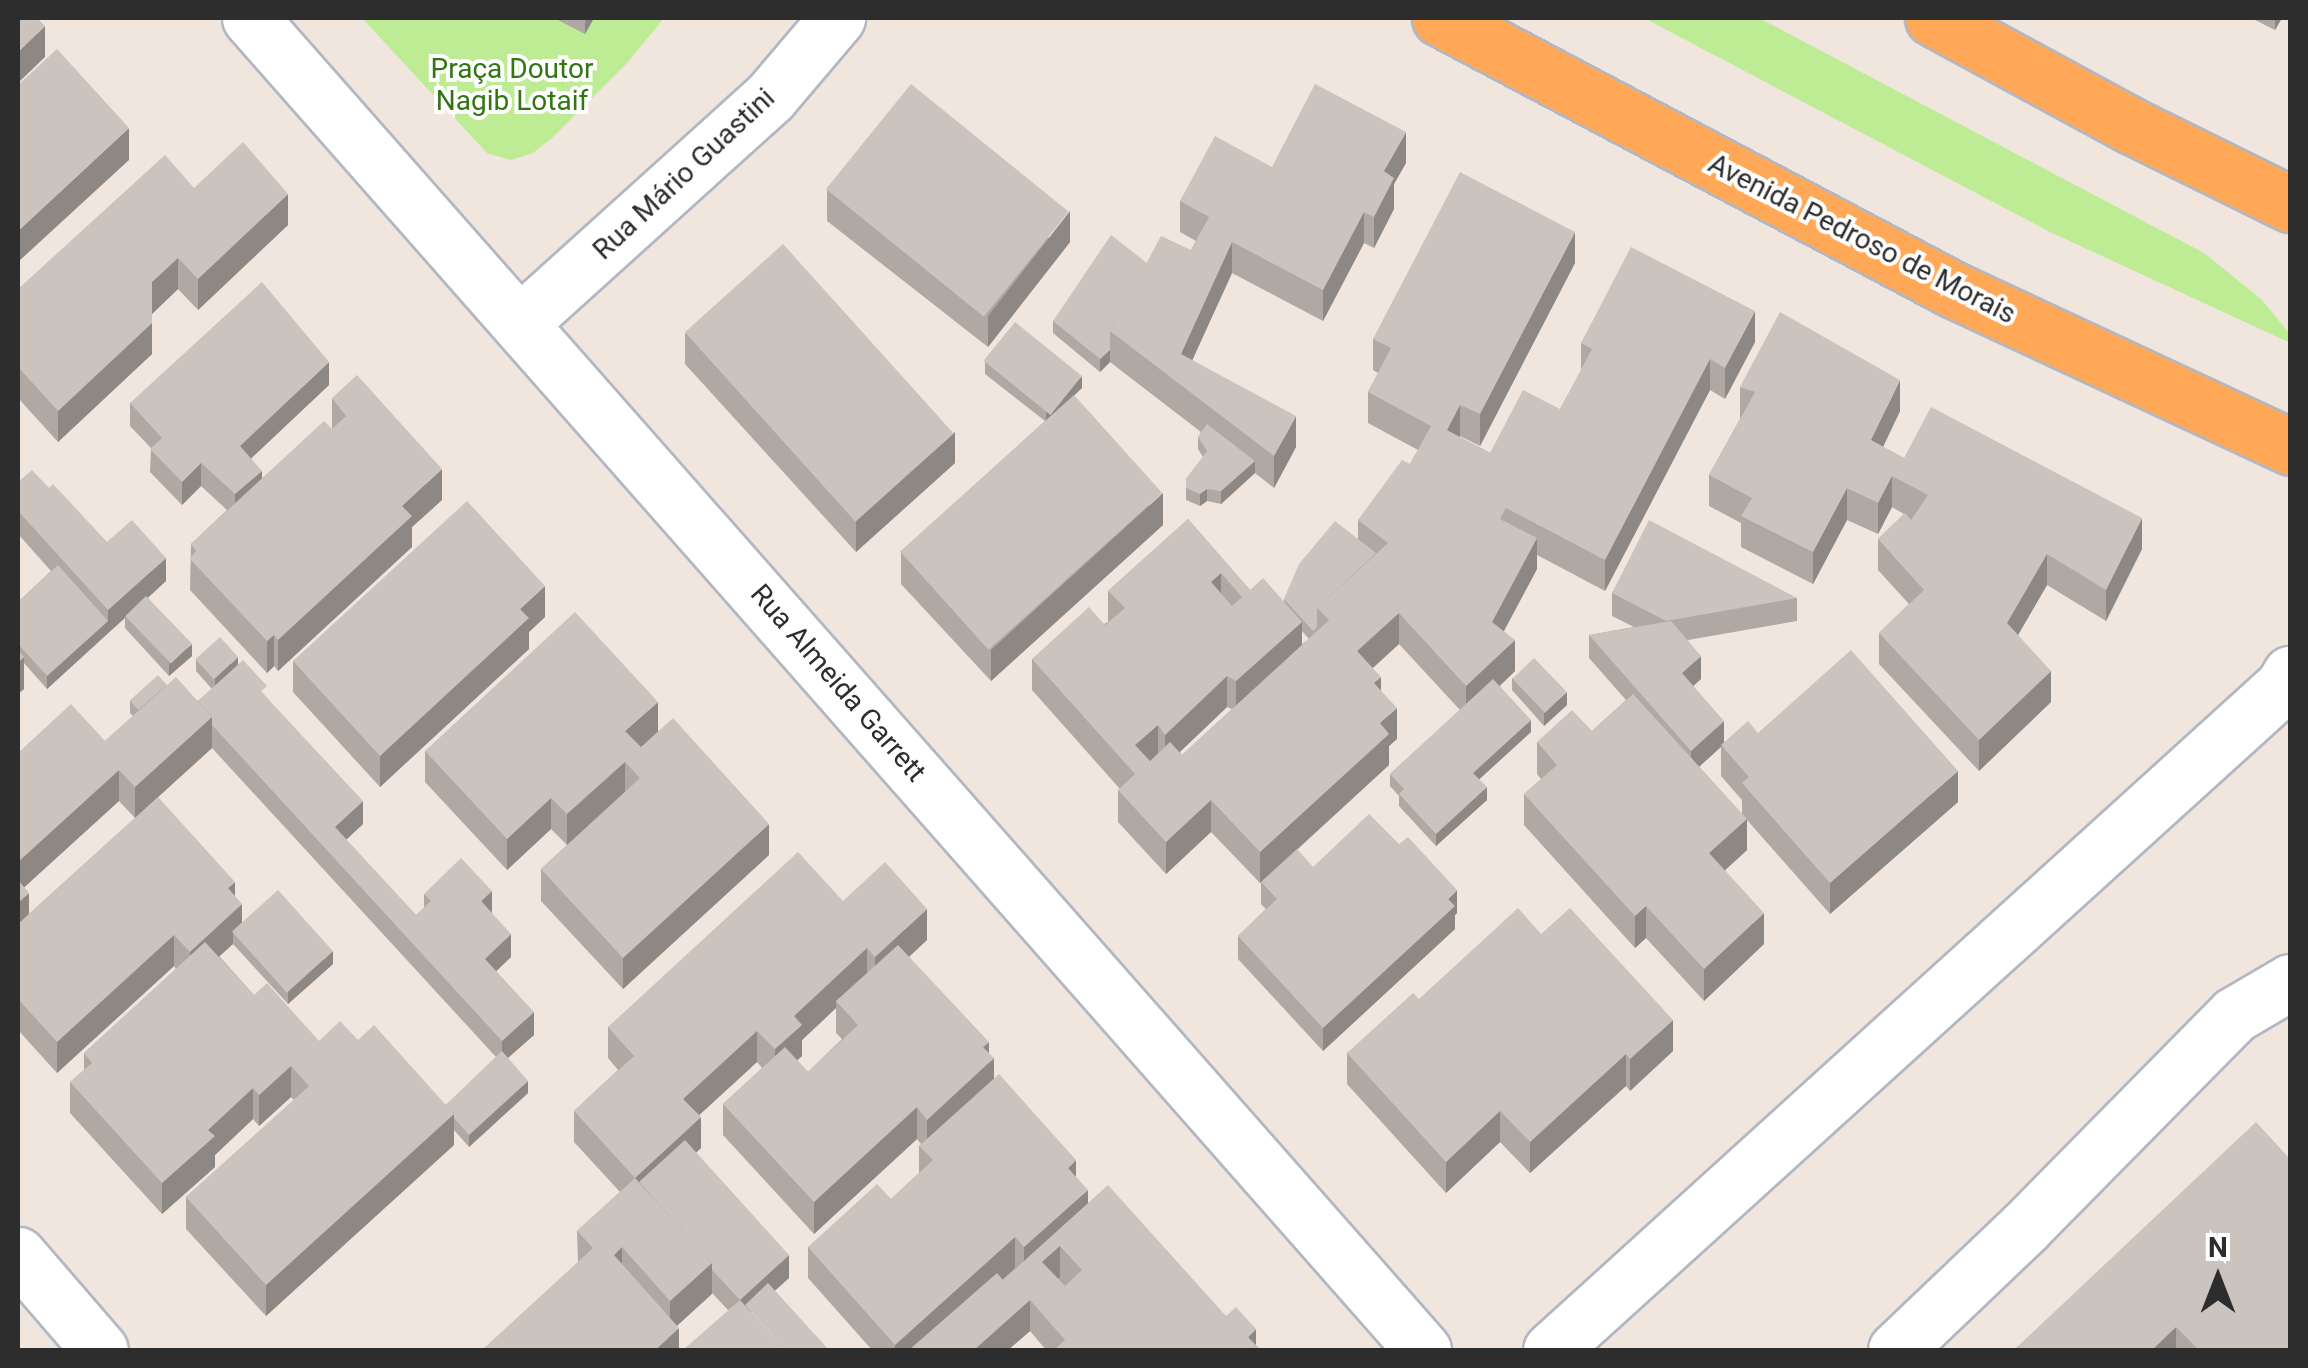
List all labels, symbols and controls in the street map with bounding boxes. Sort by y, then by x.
park label: Praça Doutor Nagib Lotaif [431,52,593,118]
street label: Rua Mário Guastini [586,81,782,267]
street label: Avenida Pedroso de Morais [1703,147,2021,331]
street label: Rua Almeida Garrett [743,578,933,788]
north arrow [2168,1228,2268,1328]
text: N [2208,1231,2228,1264]

